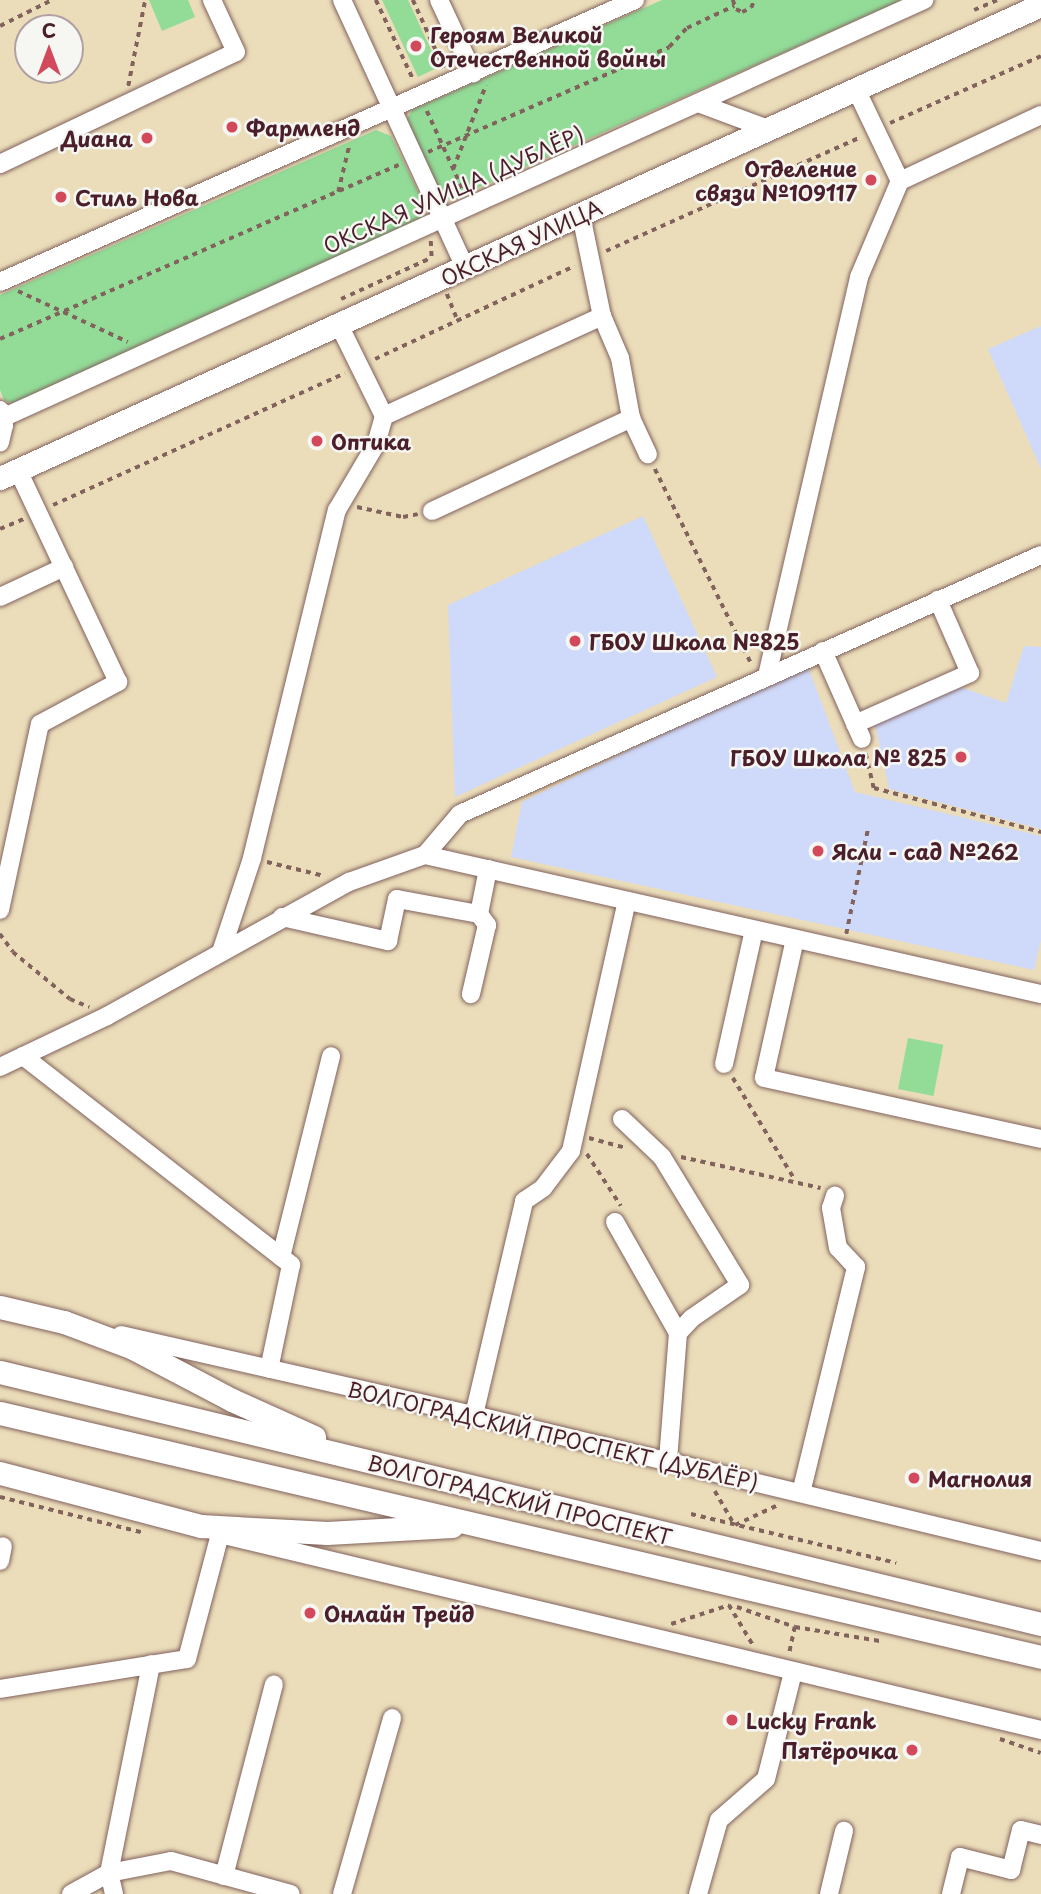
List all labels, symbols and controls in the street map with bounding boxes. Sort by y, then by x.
north arrow [14,14,84,84]
text: С [42,16,56,44]
place label: Героям Великой Отечественной войны [430,21,667,71]
marker: Героям Великой Отечественной войны [408,38,424,54]
place label: Фармленд [246,114,360,140]
marker: Фармленд [224,119,240,135]
street label: ОКСКАЯ УЛИЦА (ДУБЛЁР) [319,120,587,258]
place label: Диана [61,125,133,151]
marker: Диана [139,130,155,146]
place label: Отделение связи №109117 [695,155,857,205]
marker: Отделение связи №109117 [863,172,879,188]
place label: Стиль Нова [75,184,200,210]
marker: Стиль Нова [53,189,69,205]
street label: ОКСКАЯ УЛИЦА [437,194,605,290]
place label: Оптика [331,428,411,454]
marker: Оптика [309,433,325,449]
place label: ГБОУ Школа №825 [589,628,803,654]
marker: ГБОУ Школа №825 [567,633,583,649]
place label: ГБОУ Школа № 825 [727,744,947,770]
marker: ГБОУ Школа № 825 [953,749,969,765]
place label: Ясли - сад №262 [832,838,1020,864]
marker: Ясли - сад №262 [810,843,826,859]
street label: ВОЛГОГРАДСКИЙ ПРОСПЕКТ (ДУБЛЁР) [344,1375,762,1495]
street label: ВОЛГОГРАДСКИЙ ПРОСПЕКТ [364,1449,676,1549]
place label: Магнолия [928,1465,1032,1491]
marker: Магнолия [906,1470,922,1486]
place label: Онлайн Трейд [324,1600,475,1626]
marker: Онлайн Трейд [302,1605,318,1621]
place label: Lucky Frank [746,1707,878,1733]
marker: Lucky Frank [724,1712,740,1728]
place label: Пятёрочка [781,1737,898,1763]
marker: Пятёрочка [904,1742,920,1758]

